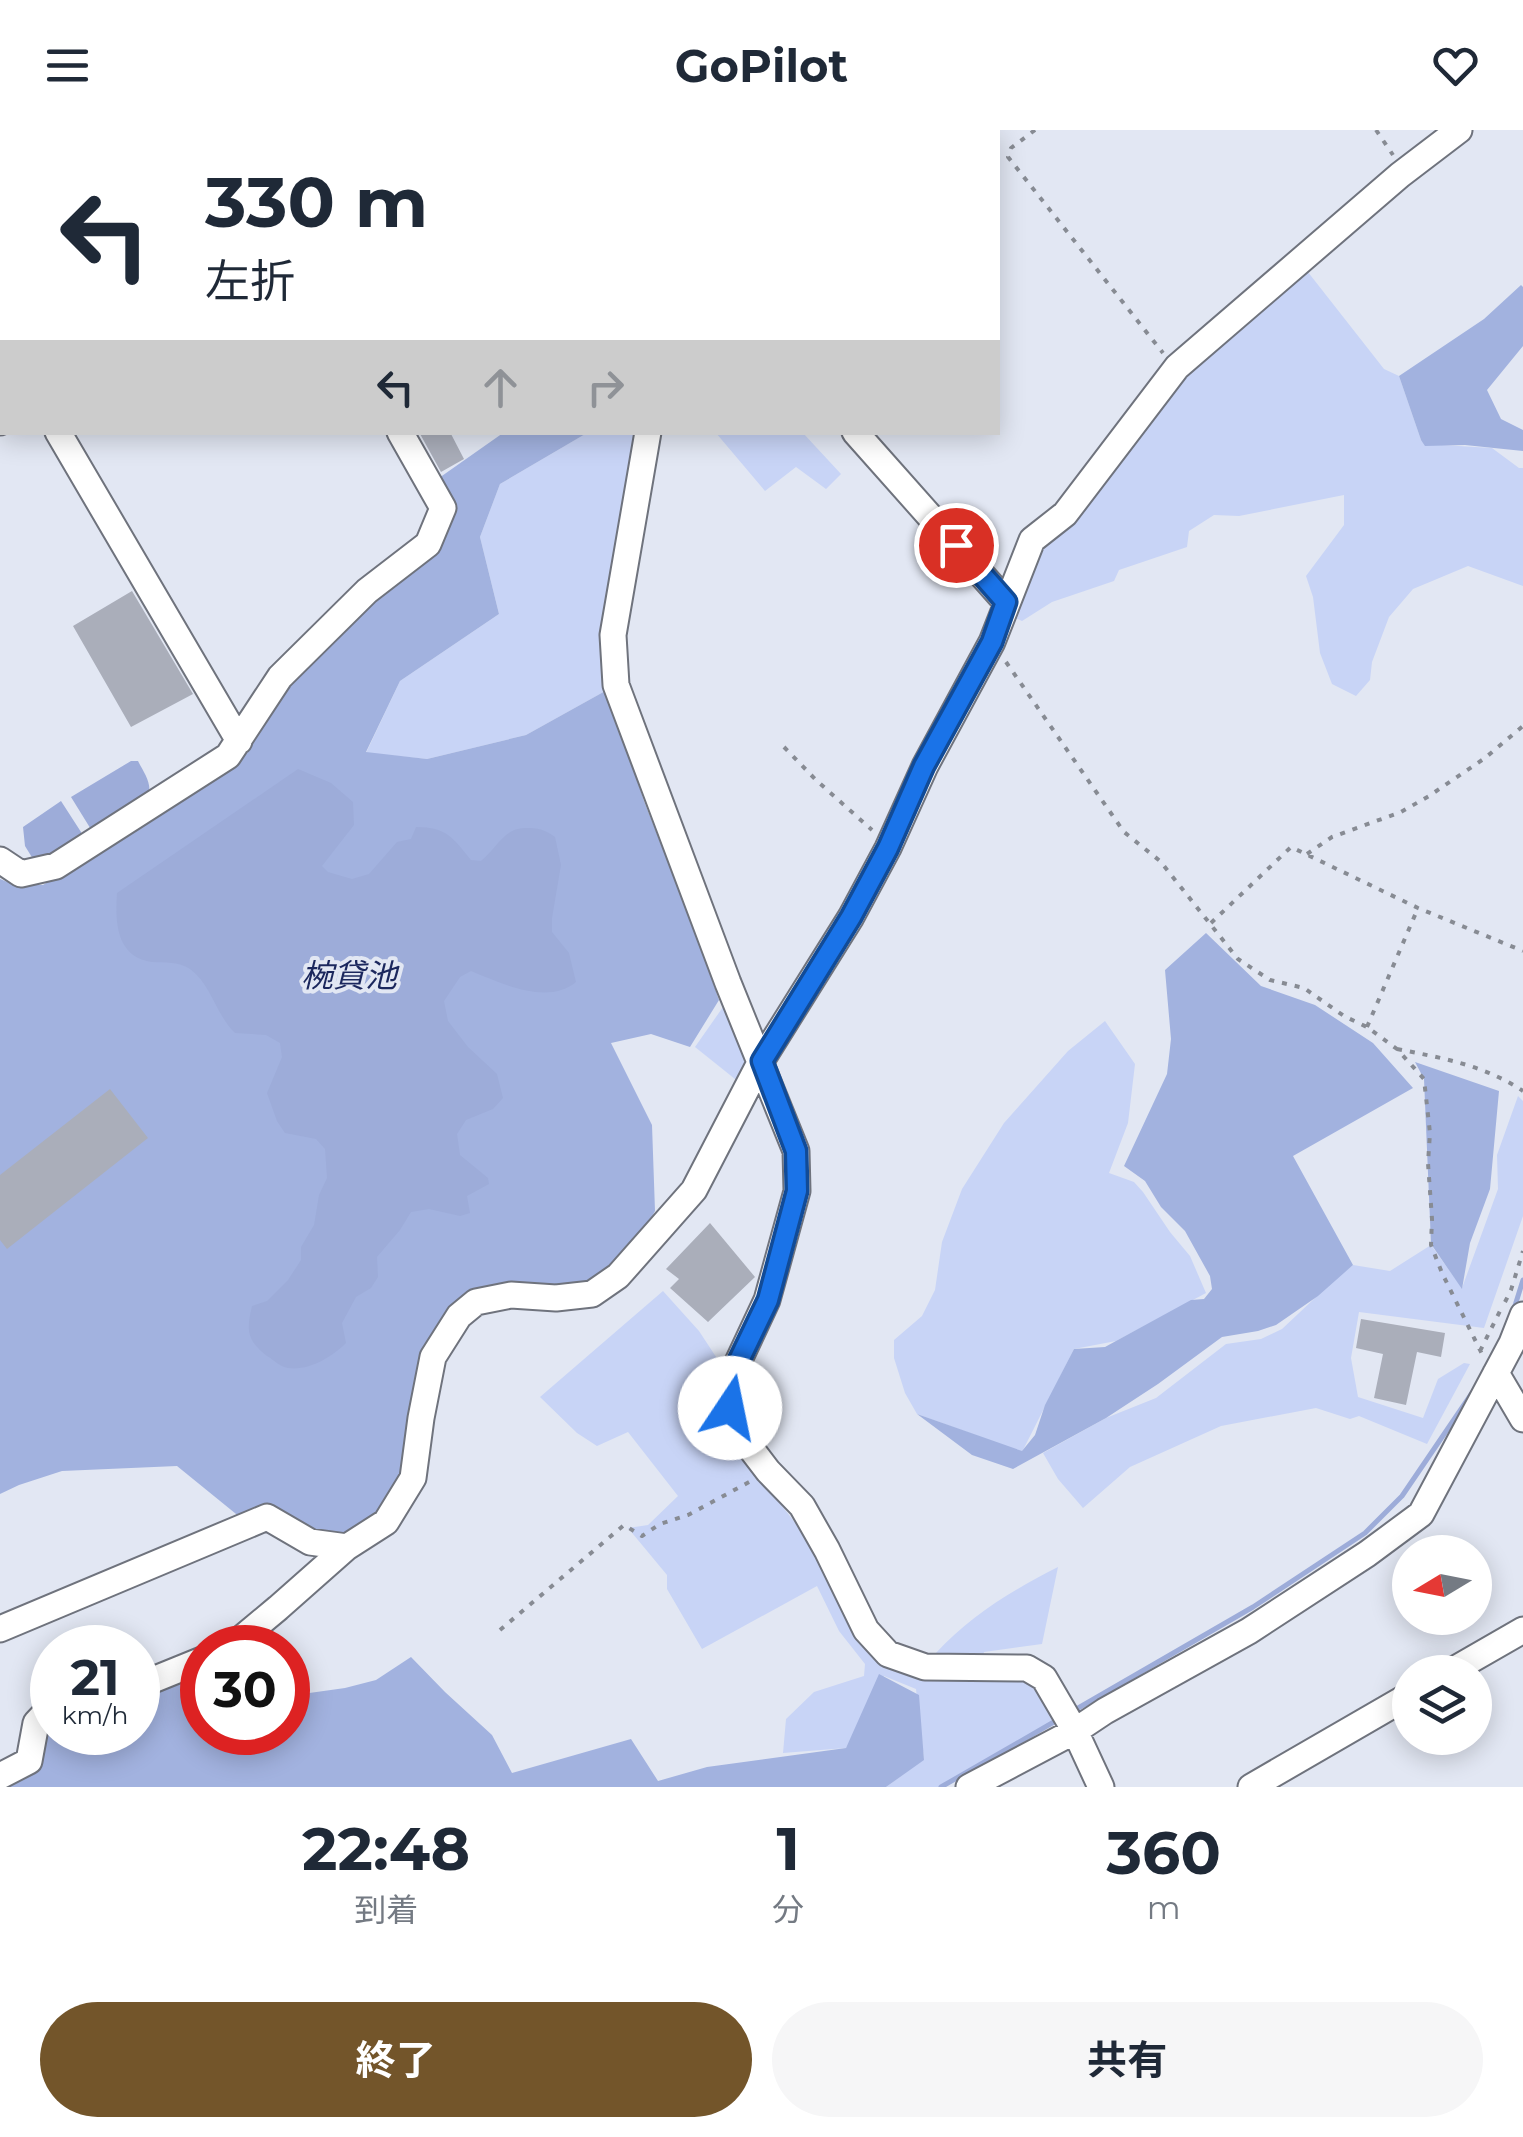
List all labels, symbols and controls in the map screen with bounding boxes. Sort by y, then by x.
icon: menu [40,38,95,93]
text: GoPilot [675,38,848,93]
icon: heart [1428,38,1483,93]
text: 330 m [205,159,428,245]
icon: left [40,170,170,300]
text: 左折 [205,253,295,308]
icon: left [368,360,423,415]
icon: ahead [473,360,528,415]
icon: right [578,360,633,415]
pin [914,503,999,588]
icon: arrive [929,518,984,573]
water label: 椀貸池 [301,956,400,995]
position arrow [678,1356,782,1460]
north arrow [1392,1535,1492,1635]
map controls [1392,1535,1492,1755]
speed limit sign: 30 [180,1625,310,1755]
text: 21 [70,1647,120,1708]
button: layers [1392,1655,1492,1755]
text: km/h [62,1700,128,1730]
text: 22:48 [302,1812,470,1885]
text: 1 [777,1812,800,1885]
text: 360 [1106,1816,1221,1889]
text: m [1147,1888,1181,1927]
text: 到着 [354,1890,418,1929]
text: 分 [772,1890,804,1929]
button: 終了 [40,2002,752,2117]
button: 共有 [772,2002,1483,2117]

